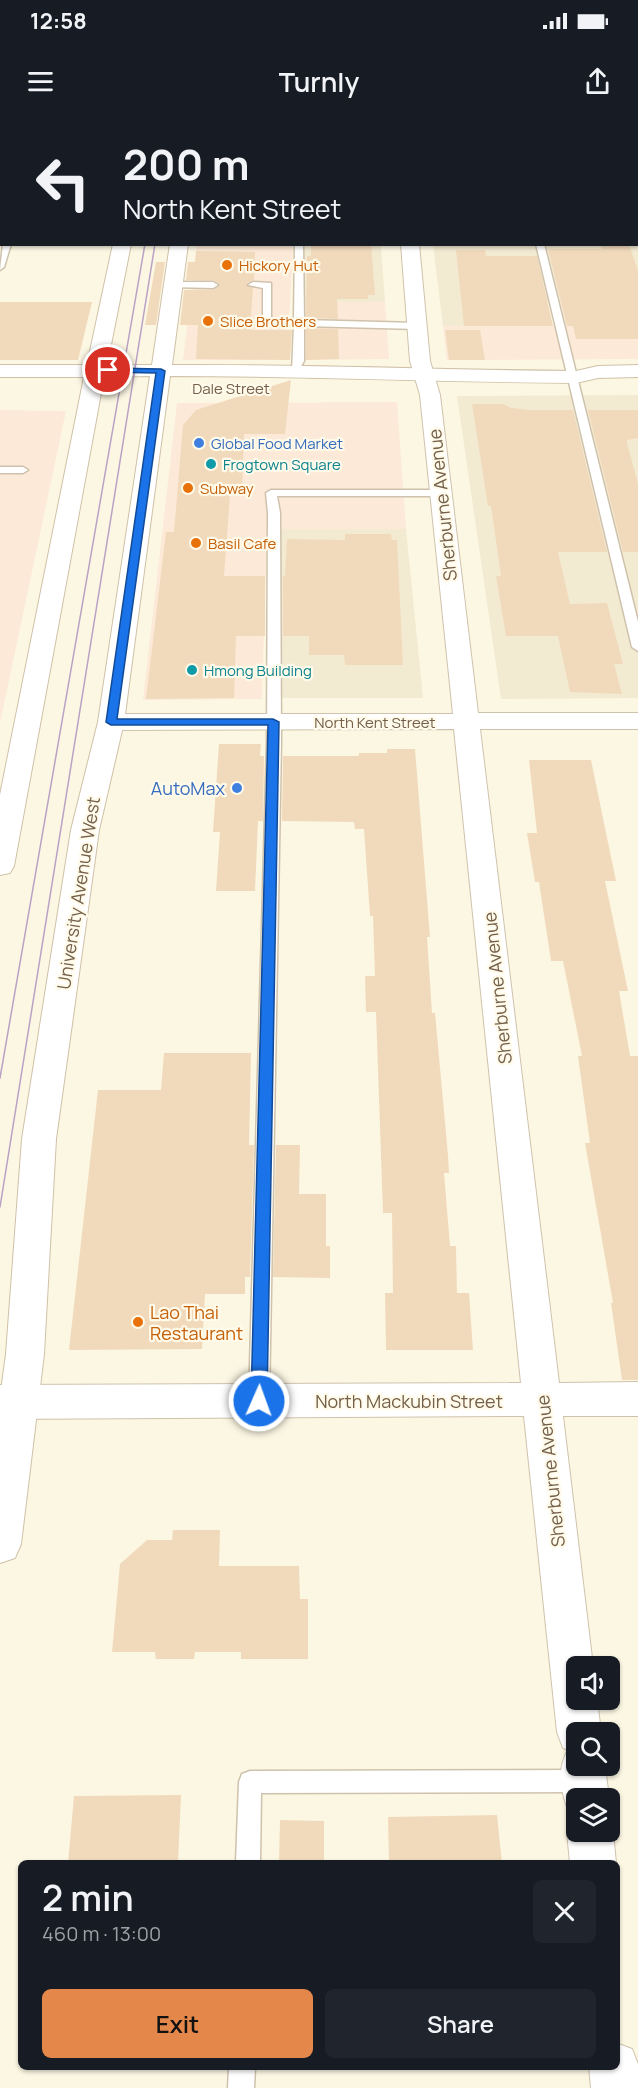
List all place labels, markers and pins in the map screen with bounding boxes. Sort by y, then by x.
place label: Hickory Hut [239,255,319,276]
marker: Hickory Hut [220,258,234,272]
place label: Slice Brothers [220,311,316,332]
marker: Slice Brothers [201,314,215,328]
pin [82,344,133,395]
place label: Global Food Market [211,433,343,454]
marker: Global Food Market [192,436,206,450]
place label: Frogtown Square [223,454,341,475]
marker: Frogtown Square [204,457,218,471]
place label: Subway [200,478,254,499]
marker: Subway [181,481,195,495]
place label: Basil Cafe [208,533,276,554]
marker: Basil Cafe [189,536,203,550]
place label: Hmong Building [204,660,312,681]
marker: Hmong Building [185,663,199,677]
place label: AutoMax [151,776,226,800]
marker: AutoMax [230,781,244,795]
place label: Lao Thai Restaurant [150,1300,243,1345]
marker: Lao Thai Restaurant [131,1315,145,1329]

